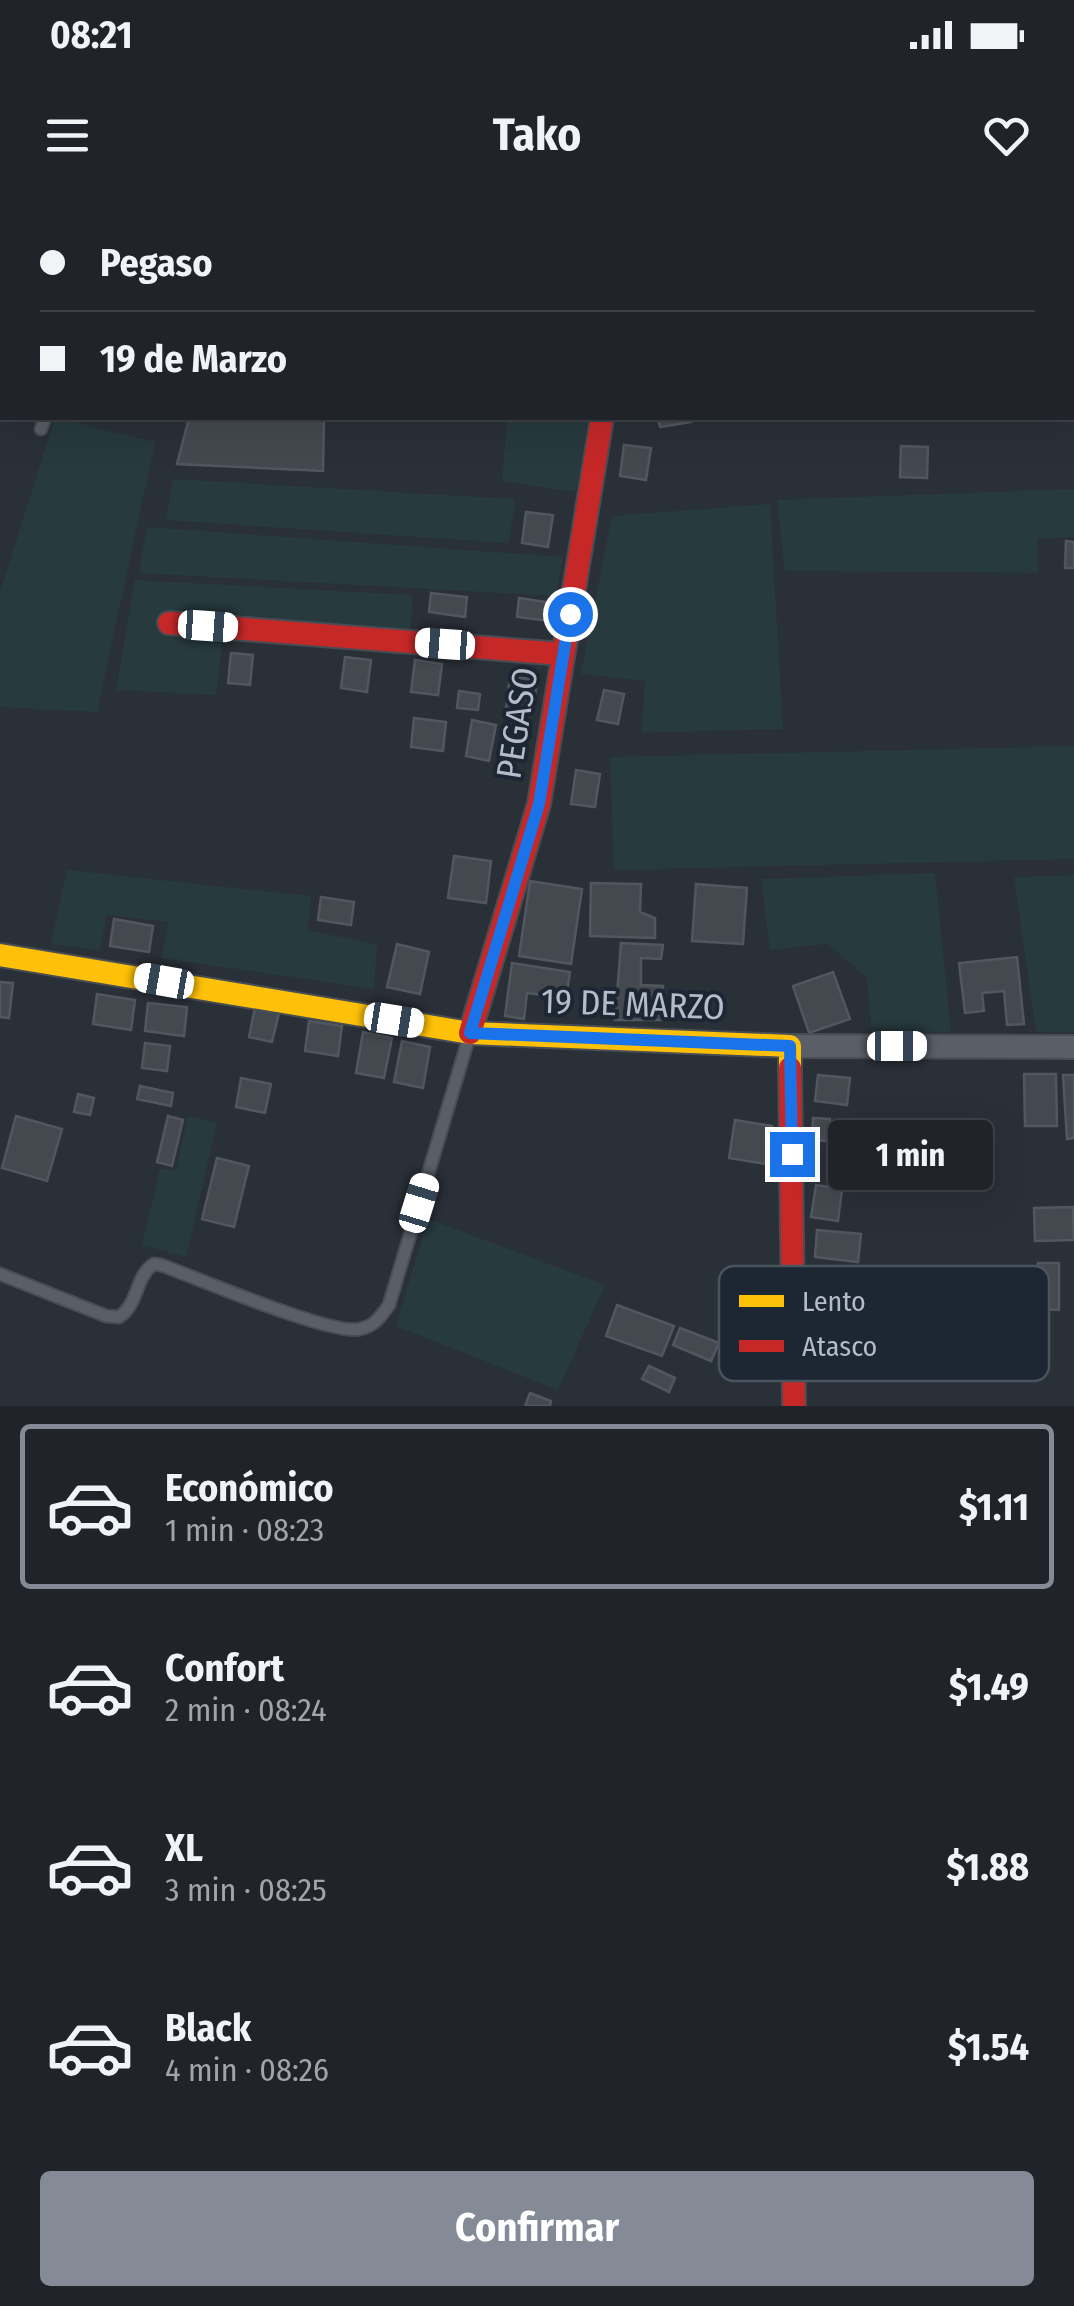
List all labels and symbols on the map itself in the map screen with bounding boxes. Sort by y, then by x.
route start [548,592,593,637]
car [177,609,239,643]
car [414,627,476,661]
street label: PEGASO [487,664,547,782]
car [132,961,196,1001]
street label: 19 DE MARZO [541,980,725,1028]
car [362,1000,426,1040]
car [867,1031,927,1061]
callout: 1 min [827,1119,992,1189]
route end [770,1132,815,1177]
car [396,1170,442,1236]
legend [719,1266,1049,1381]
text: Lento [802,1285,866,1318]
text: Atasco [802,1330,877,1363]

